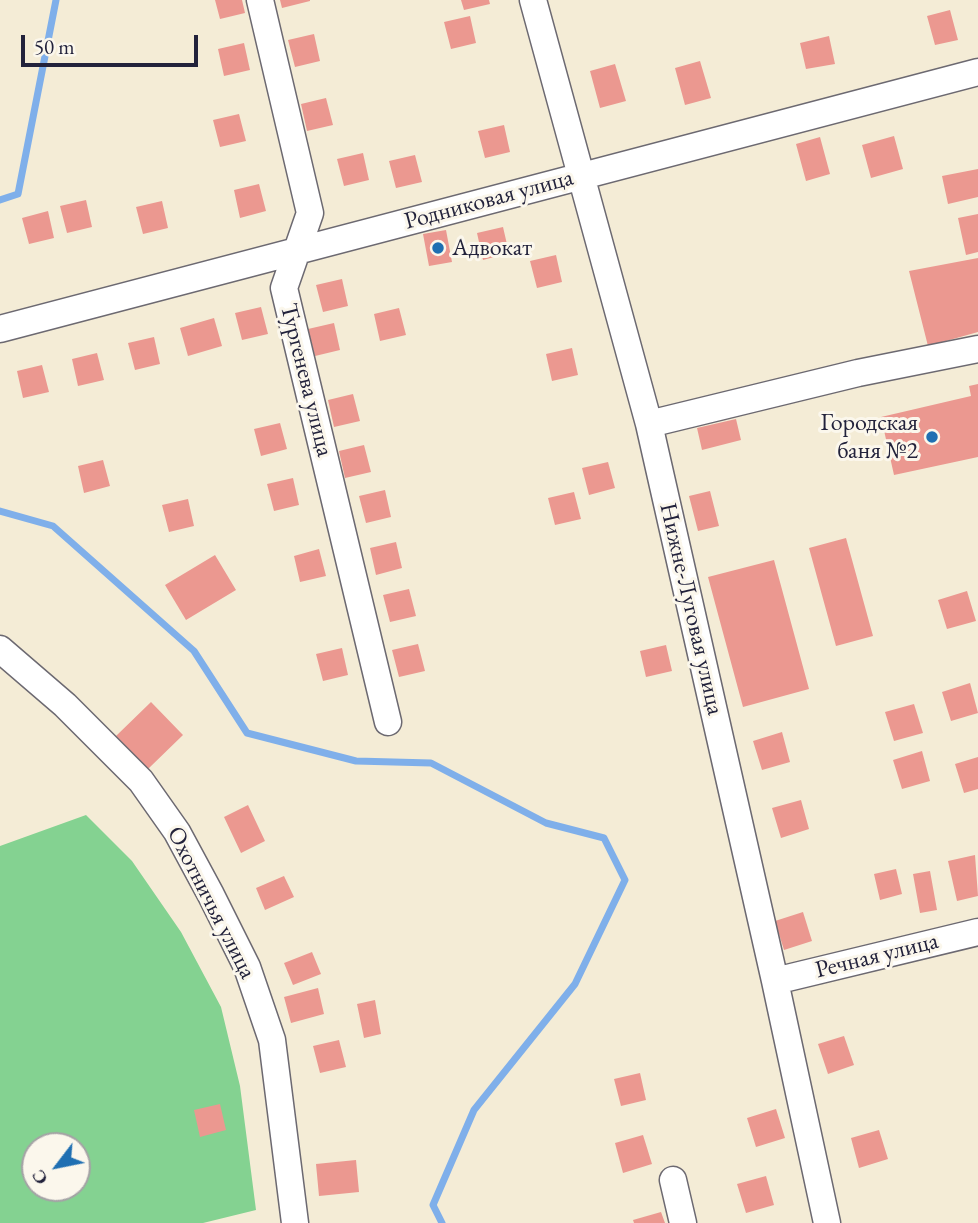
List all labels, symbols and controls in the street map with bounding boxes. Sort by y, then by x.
scale bar [24,21,201,65]
text: 50 m [34,33,75,60]
street label: Родниковая улица [401,164,577,236]
place label: Адвокат [452,234,532,262]
marker: Адвокат [430,240,446,256]
street label: Тургенева улица [273,300,339,460]
place label: Городская баня №2 [820,409,918,465]
marker: Городская баня №2 [924,429,940,445]
street label: Нижне-Луговая улица [653,500,729,718]
street label: Охотничья улица [160,822,262,984]
street label: Речная улица [812,927,942,985]
north arrow [21,1132,91,1202]
text: С [25,1165,54,1190]

